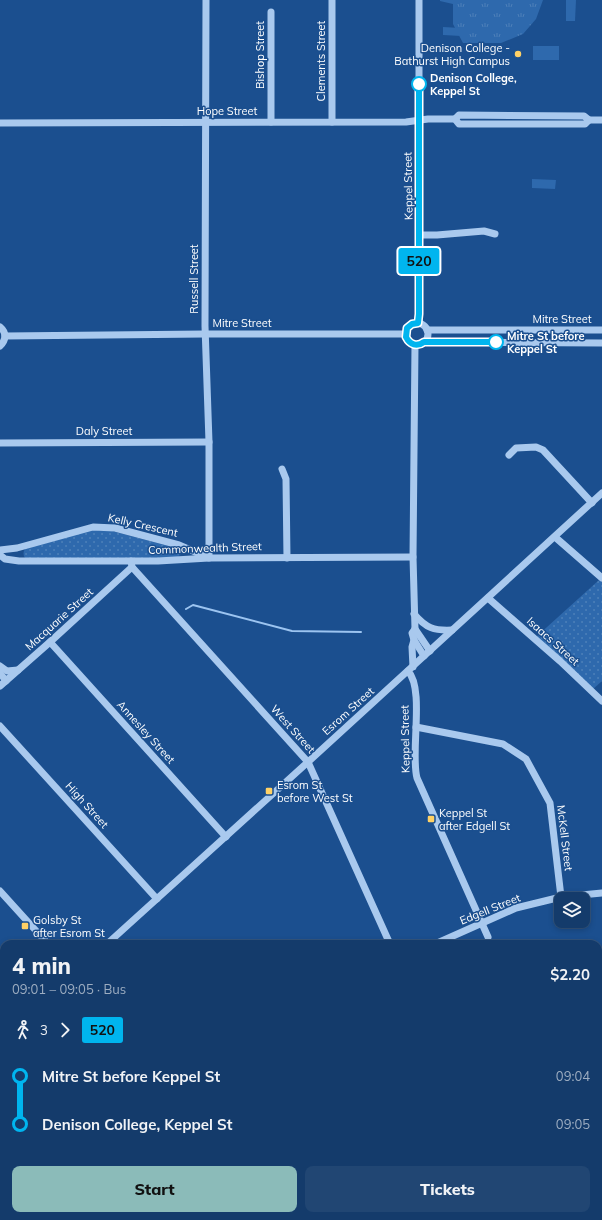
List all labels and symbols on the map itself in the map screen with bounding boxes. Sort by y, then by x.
street label: Clements Street [314,20,328,101]
street label: Bishop Street [253,21,267,89]
place label: Denison College - Bathurst High Campus [394,41,510,68]
marker: Denison College - Bathurst High Campus [513,49,523,59]
place label: Denison College, Keppel St [430,71,517,98]
marker: Denison College, Keppel St [411,76,427,92]
street label: Hope Street [197,104,257,118]
street label: Keppel Street [400,152,416,220]
street label: Russell Street [187,244,201,314]
line badge: 520 [396,248,442,274]
street label: Mitre Street [532,312,592,326]
street label: Mitre Street [212,316,272,330]
place label: Mitre St before Keppel St [507,329,585,356]
marker: Mitre St before Keppel St [488,334,504,350]
street label: Daly Street [76,424,132,438]
street label: Kelly Crescent [107,510,179,540]
street label: Commonwealth Street [148,539,262,557]
street label: Macquarie Street [22,585,96,653]
street label: Isaacs Street [524,614,582,668]
street label: Esrom Street [319,684,377,738]
street label: Annesley Street [114,698,178,767]
street label: West Street [268,702,318,756]
street label: Keppel Street [397,705,413,773]
place label: Esrom St before West St [277,778,353,805]
street label: High Street [63,779,112,831]
marker: Esrom St before West St [264,786,274,796]
street label: McKell Street [554,804,576,872]
place label: Keppel St after Edgell St [439,806,510,833]
marker: Keppel St after Edgell St [426,814,436,824]
street label: Edgell Street [458,890,523,928]
place label: Golsby St after Esrom St [33,913,105,940]
marker: Golsby St after Esrom St [20,921,30,931]

